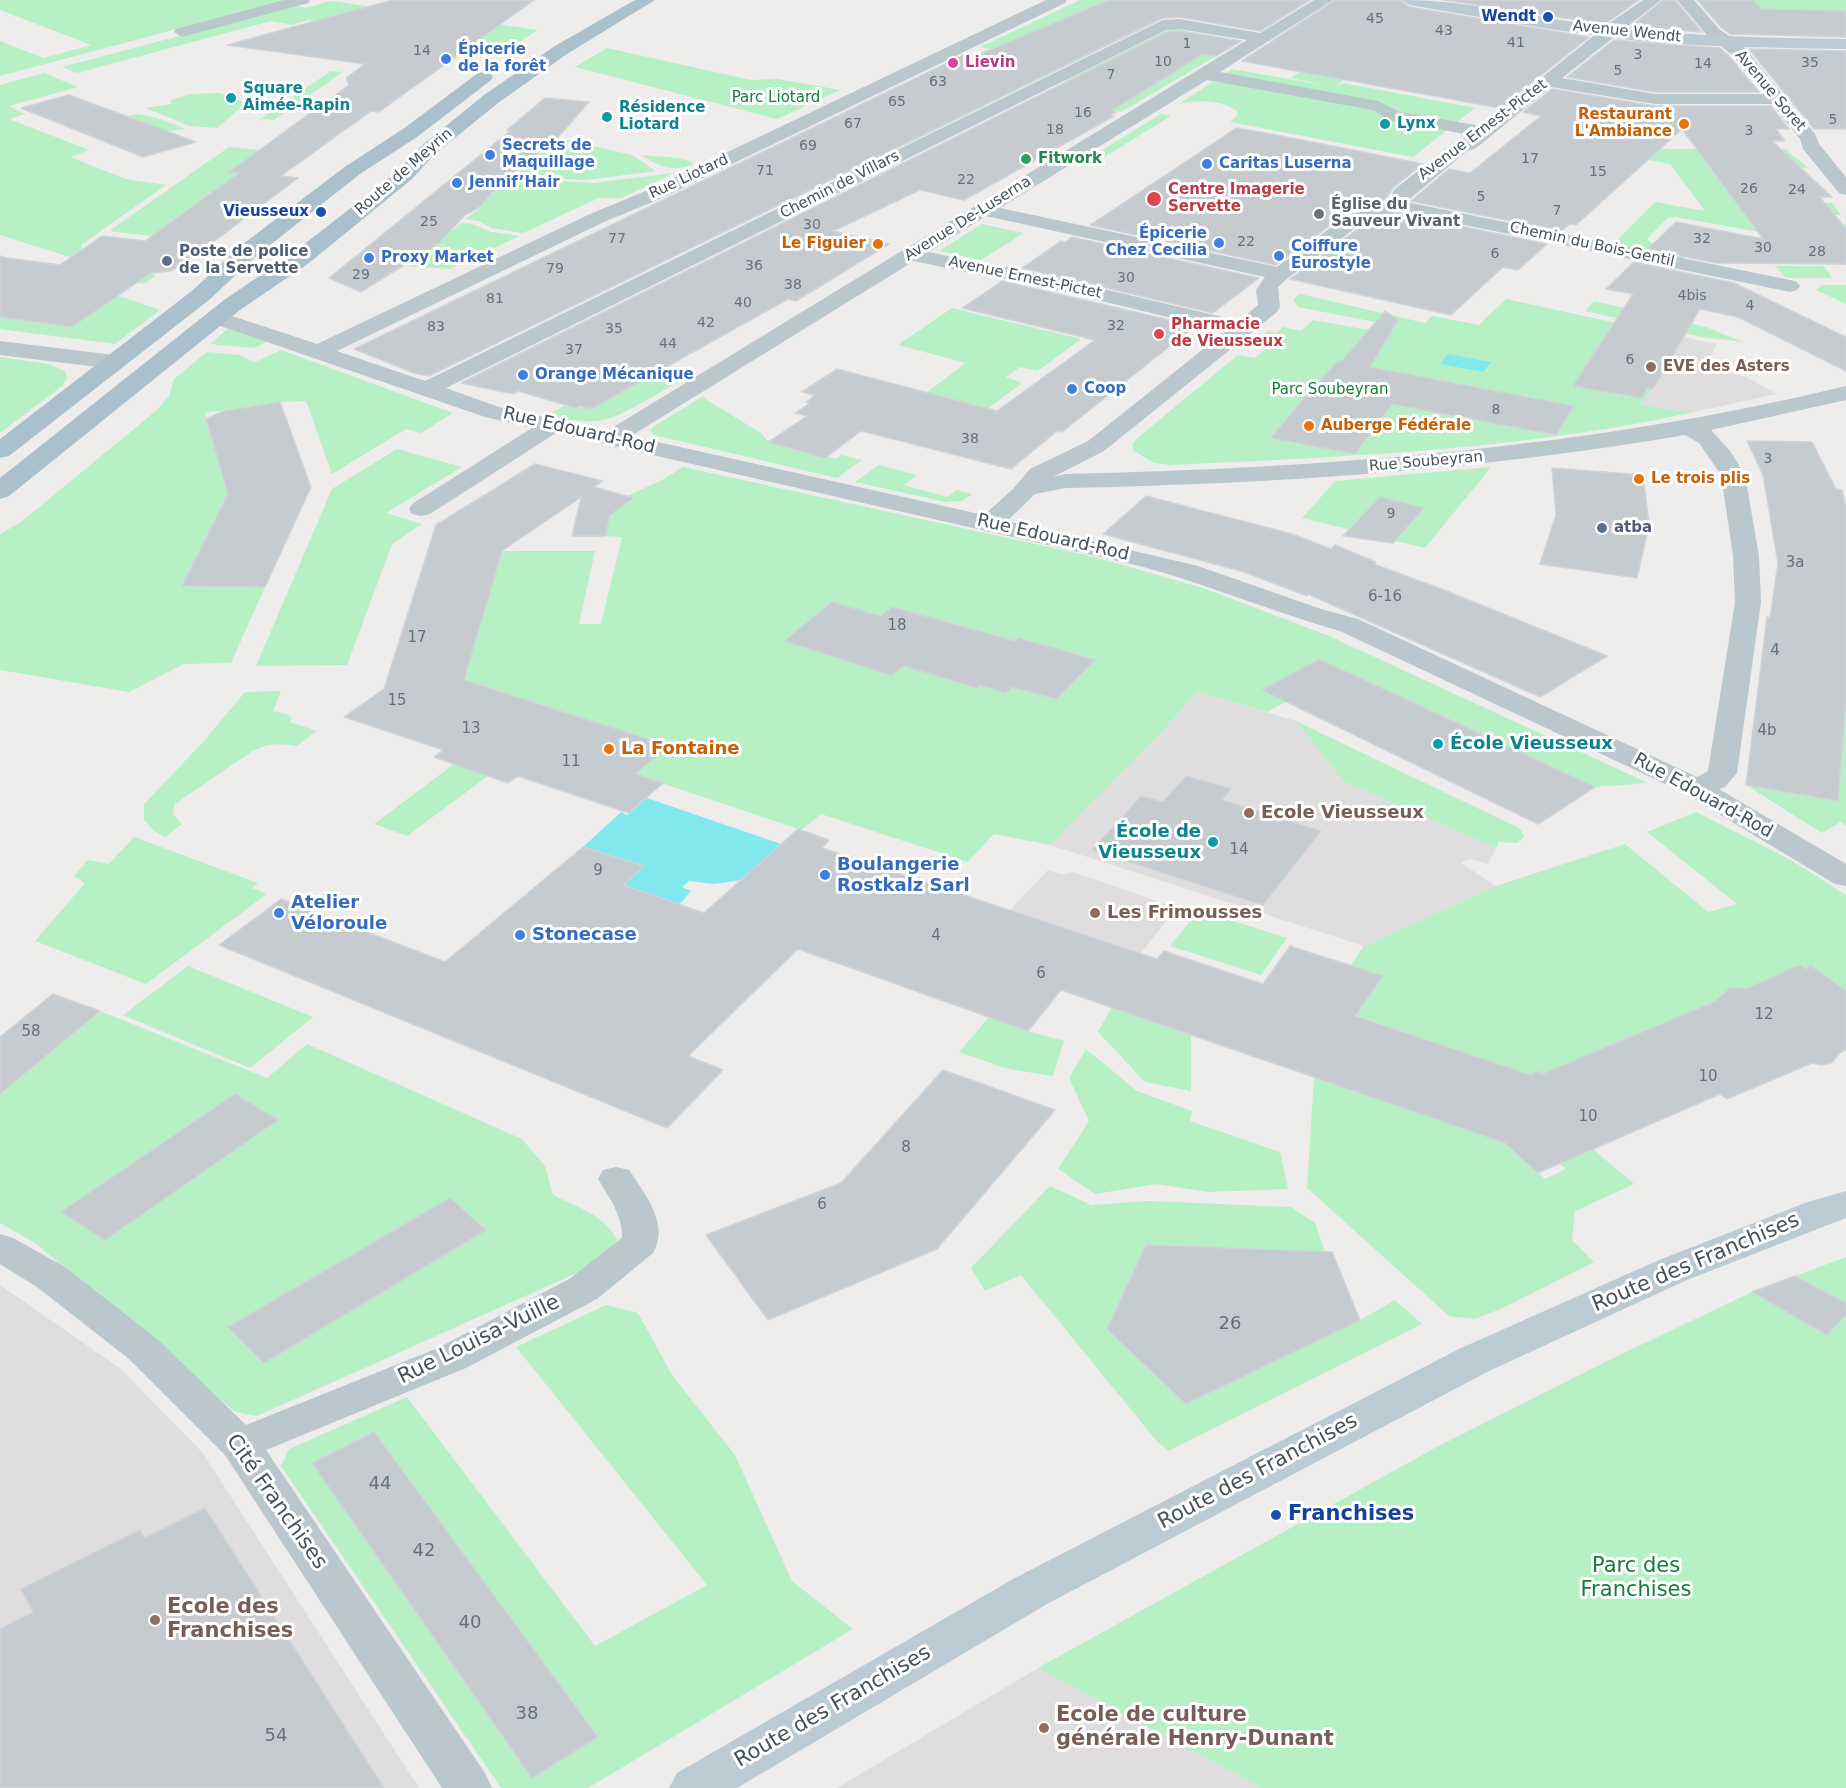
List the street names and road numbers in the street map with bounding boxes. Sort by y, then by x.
street label: Avenue Wendt [1572,17,1682,47]
street label: Avenue Soret [1731,47,1809,135]
street label: Avenue Ernest-Pictet [1415,76,1551,184]
street label: Route de Meyrin [352,125,456,219]
street label: Chemin de Villars [777,147,903,223]
street label: Rue Liotard [646,151,732,203]
street label: Avenue De-Luserna [901,173,1035,265]
street label: Chemin du Bois-Gentil [1508,219,1676,271]
street label: Avenue Ernest-Pictet [947,253,1103,303]
street label: Rue Edouard-Rod [501,403,657,459]
street label: Rue Soubeyran [1368,448,1484,476]
street label: Rue Edouard-Rod [975,510,1131,566]
street label: Rue Edouard-Rod [1630,749,1776,843]
street label: Route des Franchises [1589,1208,1803,1318]
street label: Rue Louisa-Vuille [394,1290,564,1390]
street label: Route des Franchises [1154,1409,1362,1535]
street label: Cité Franchises [220,1430,332,1574]
street label: Route des Franchises [730,1640,936,1774]

